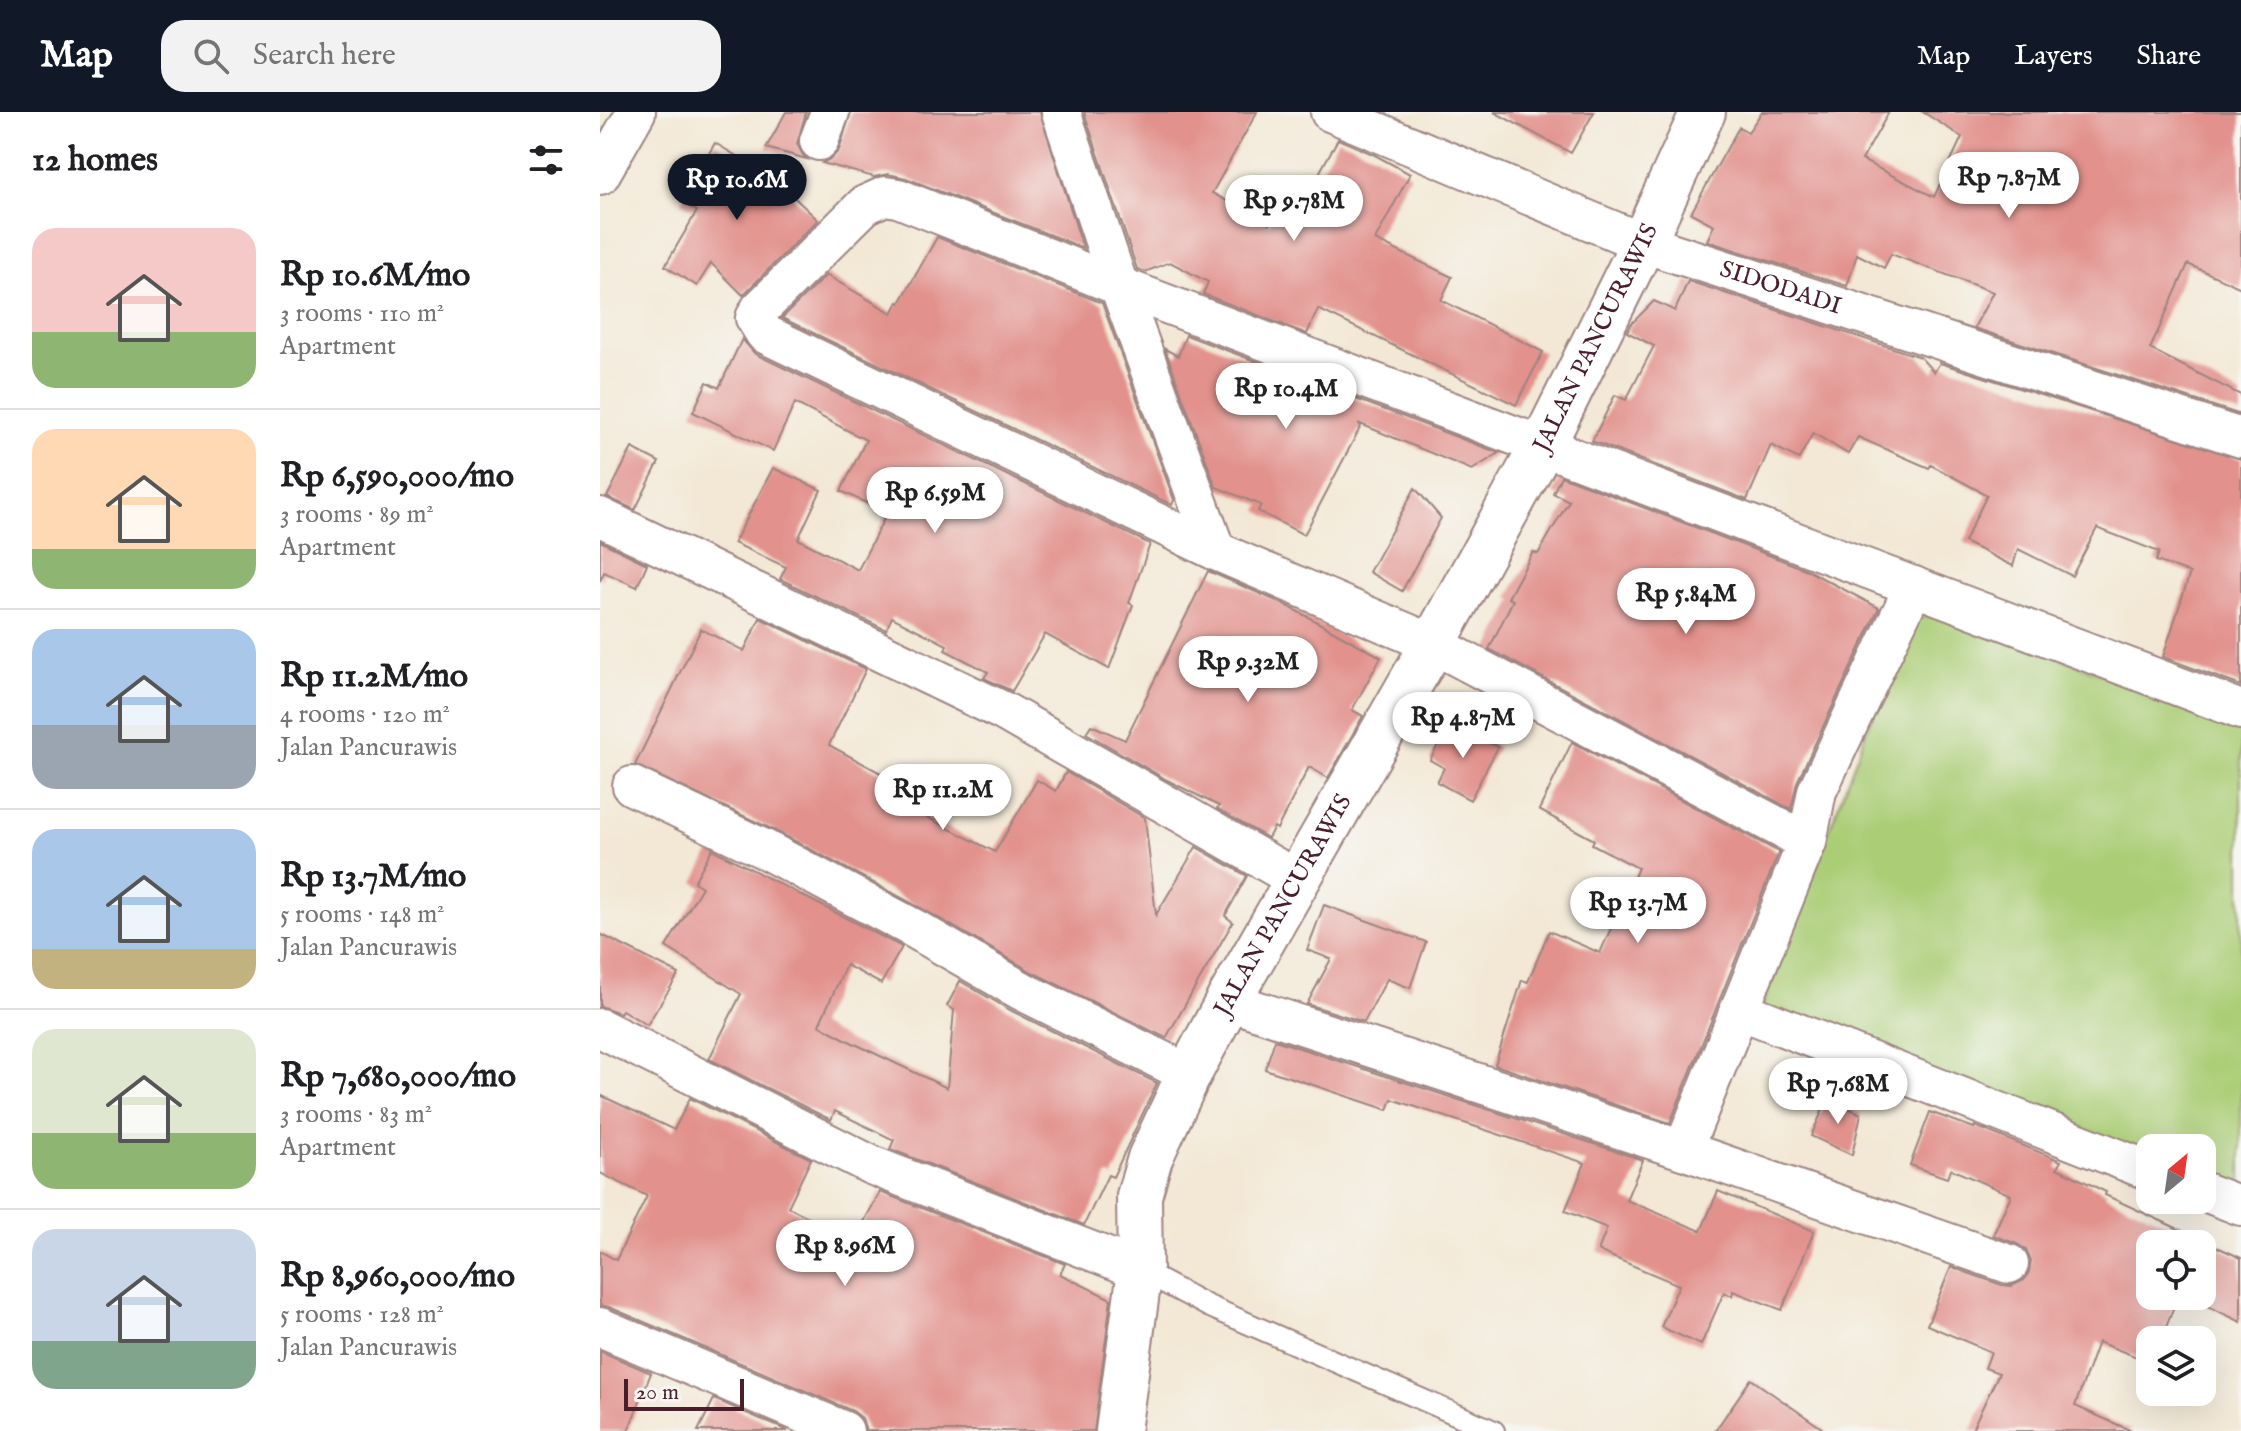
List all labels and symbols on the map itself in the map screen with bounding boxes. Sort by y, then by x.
pin: Rp 7.87M [1926,152,2092,220]
pin: Rp 10.6M [654,154,820,222]
pin: Rp 9.78M [1211,175,1377,243]
street label: JALAN PANCURAWIS [1525,219,1665,460]
street label: SIDODADI [1716,254,1845,322]
pin: Rp 10.4M [1203,363,1369,431]
pin: Rp 6.59M [852,467,1018,535]
pin: Rp 5.84M [1603,568,1769,636]
pin: Rp 9.32M [1165,636,1331,704]
pin: Rp 4.87M [1380,692,1546,760]
pin: Rp 11.2M [860,764,1026,832]
street label: JALAN PANCURAWIS [1206,789,1359,1024]
pin: Rp 13.7M [1555,877,1721,945]
pin: Rp 7.68M [1755,1058,1921,1126]
north arrow [2136,1134,2216,1214]
pin: Rp 8.96M [762,1220,928,1288]
scale bar [624,1375,744,1411]

